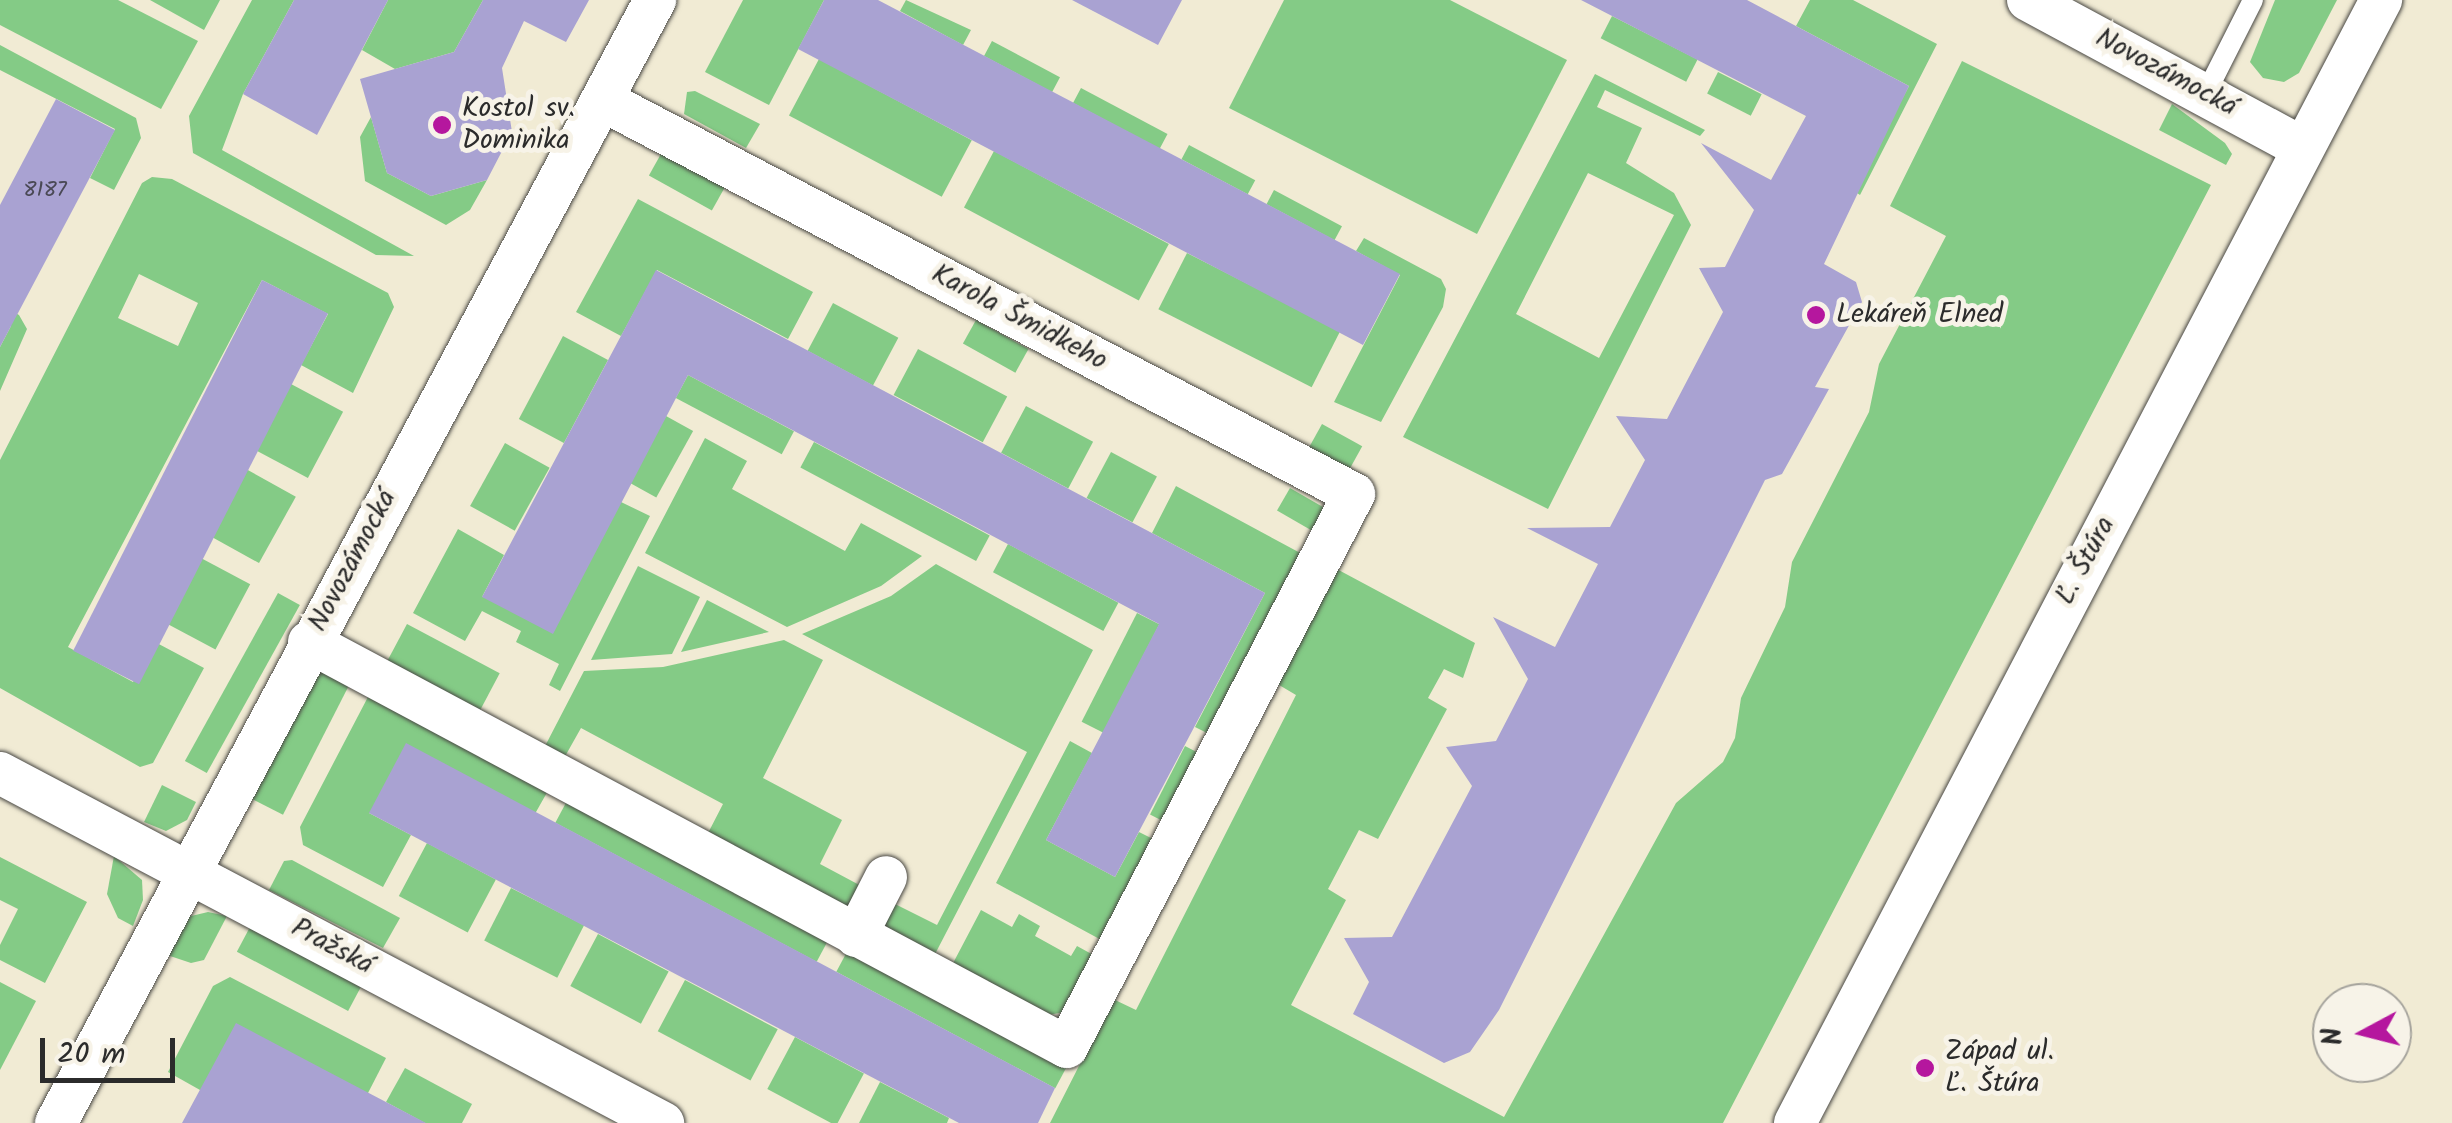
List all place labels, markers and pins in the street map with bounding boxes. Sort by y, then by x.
place label: Kostol sv. Dominika [462,92,575,158]
marker: Kostol sv. Dominika [431,114,453,136]
place label: Lekáreň Elned [1836,298,2003,332]
marker: Lekáreň Elned [1805,304,1827,326]
place label: Západ ul. Ľ. Štúra [1945,1035,2054,1101]
marker: Západ ul. Ľ. Štúra [1914,1057,1936,1079]

